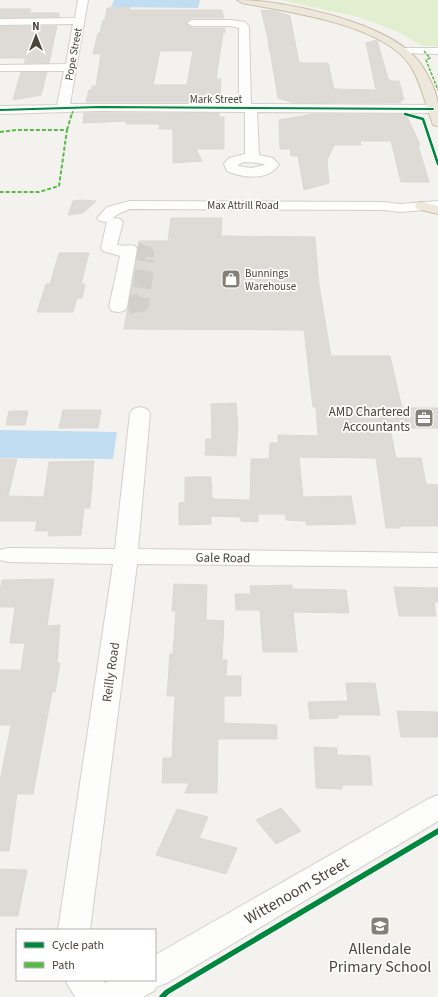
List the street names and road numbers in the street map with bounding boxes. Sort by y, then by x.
street label: Pope Street [61,26,86,82]
street label: Mark Street [190,92,243,107]
street label: Max Attrill Road [207,198,279,213]
street label: Gale Road [195,549,251,567]
street label: Reilly Road [98,641,124,703]
street label: Wittenoom Street [240,852,353,930]

